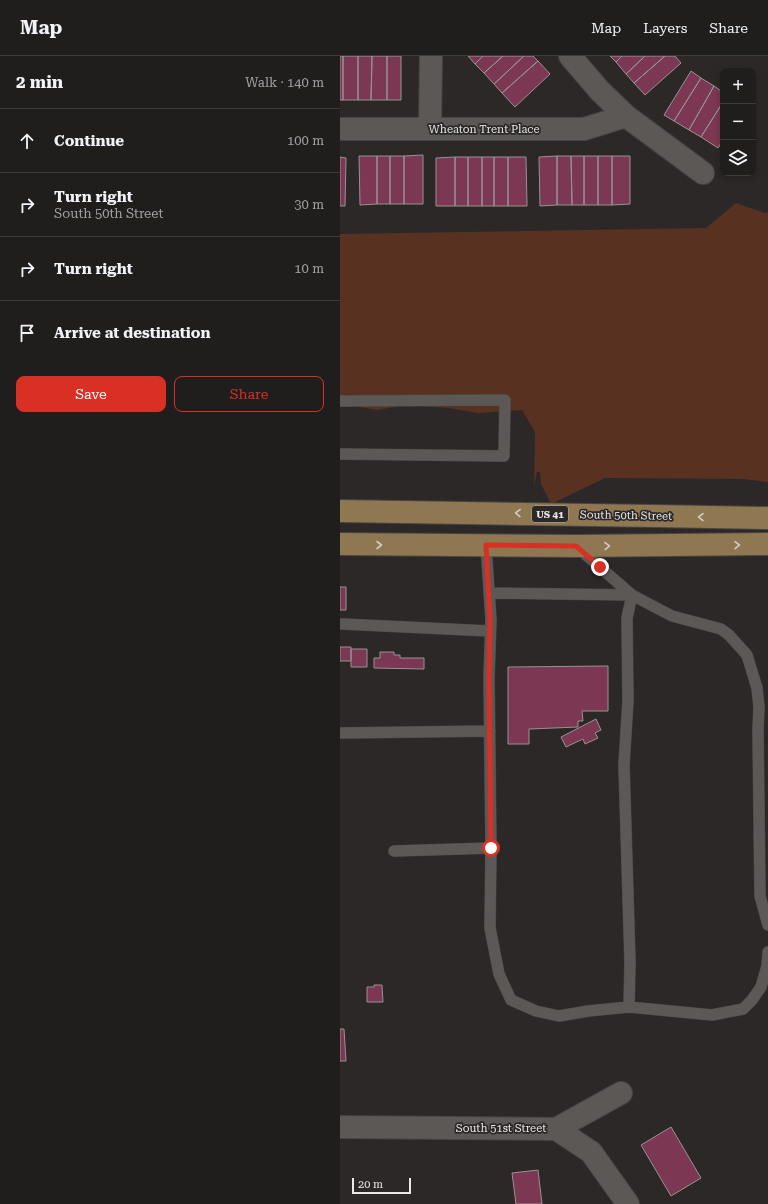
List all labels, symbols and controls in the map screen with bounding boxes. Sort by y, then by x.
text: Map [20,16,62,39]
text: Map [591,20,621,36]
text: Layers [643,20,687,36]
text: Share [709,20,748,36]
map controls [720,68,756,176]
button: + [720,68,756,104]
text: 2 min [16,72,63,92]
text: Walk · 140 m [245,75,324,90]
button: − [720,104,756,140]
street label: Wheaton Trent Place [429,123,540,136]
icon: ahead [16,130,38,152]
text: Continue [54,132,124,150]
text: 100 m [287,133,324,148]
button: layers [720,140,756,176]
text: Turn right [54,188,133,206]
icon: right [16,194,38,216]
text: 30 m [294,197,324,212]
text: South 50th Street [54,206,163,221]
icon: right [16,258,38,280]
text: Turn right [54,260,133,278]
text: 10 m [294,261,324,276]
icon: arrive [16,322,38,344]
text: Arrive at destination [54,324,210,342]
button: Save [16,376,166,412]
button: Share [174,376,324,412]
road number: US 41 [532,506,568,522]
street label: South 50th Street [580,508,672,523]
one-way arrow [515,509,521,518]
one-way arrow [698,513,704,521]
one-way arrow [376,541,382,549]
one-way arrow [734,541,740,549]
one-way arrow [604,542,610,550]
route end [591,558,609,576]
route start [482,839,500,857]
street label: South 51st Street [456,1122,546,1135]
scale bar [352,1176,411,1195]
text: 20 m [358,1178,383,1191]

